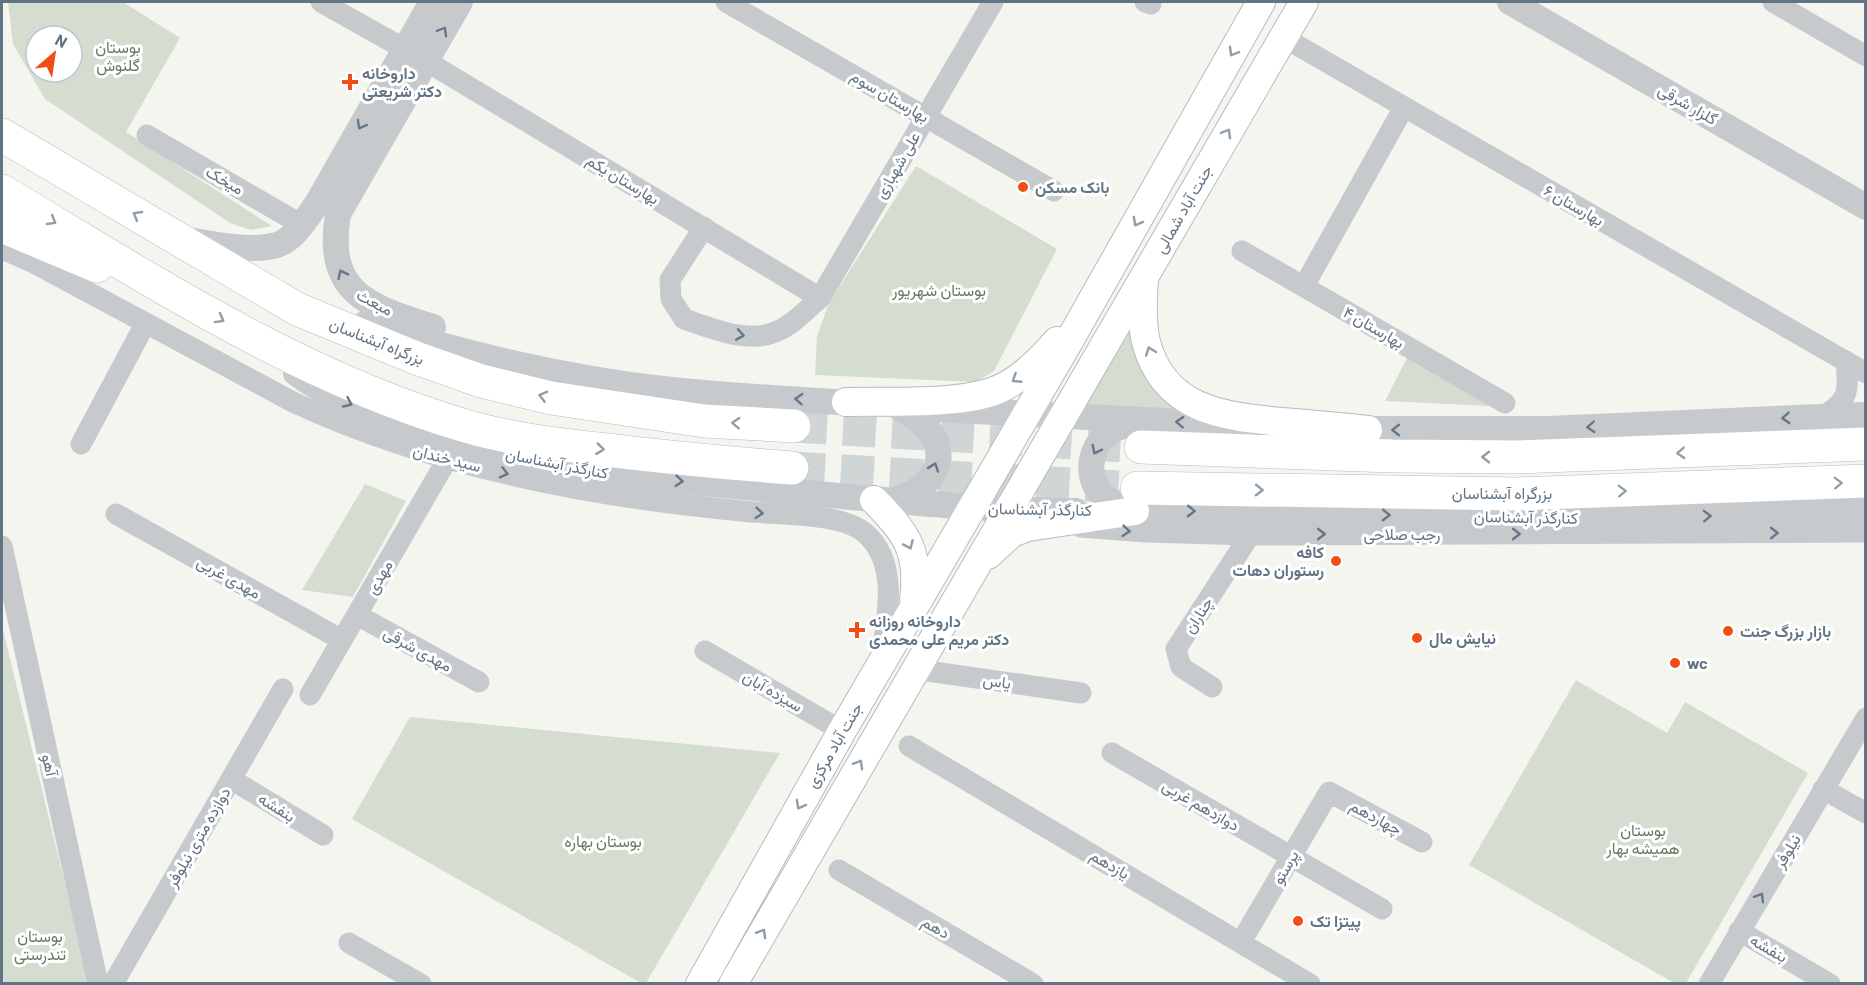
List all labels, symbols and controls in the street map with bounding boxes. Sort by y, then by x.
north arrow [24,24,84,84]
one-way arrow [436,27,448,37]
text: N [52,30,71,51]
park label: بوستان گلنوش [95,37,141,76]
one-way arrow [1228,46,1240,57]
place label: داروخانه دکتر شریعتی [362,63,442,102]
street label: بهارستان سوم [847,66,933,127]
marker: داروخانه دکتر شریعتی [343,75,357,89]
street label: گلزار شرقی [1654,79,1721,130]
one-way arrow [357,119,368,129]
street label: علی شهبازی [870,128,925,203]
one-way arrow [1220,129,1232,139]
street label: بهارستان یکم [582,149,663,209]
street label: میخک [203,161,247,199]
street label: جنت آباد شمالی [1150,161,1217,257]
place label: بانک مسکن [1035,177,1110,197]
marker: بانک مسکن [1016,180,1030,194]
street label: بهارستان ۶ [1540,180,1608,231]
one-way arrow [133,210,143,222]
one-way arrow [46,214,56,225]
one-way arrow [1132,216,1144,226]
one-way arrow [337,269,349,280]
park label: بوستان شهریور [891,280,986,301]
street label: مبعث [353,284,397,320]
street label: بهارستان ۴ [1339,302,1408,353]
one-way arrow [214,312,224,323]
street label: بزرگراه آبشناسان [326,313,427,370]
one-way arrow [735,328,745,340]
one-way arrow [1144,347,1157,357]
one-way arrow [1011,372,1022,383]
one-way arrow [538,391,548,404]
one-way arrow [795,393,804,406]
one-way arrow [342,395,353,407]
one-way arrow [1782,412,1791,425]
one-way arrow [1176,416,1185,429]
one-way arrow [731,417,740,430]
one-way arrow [1587,421,1596,434]
one-way arrow [1392,424,1401,436]
street label: سید خندان [411,440,483,476]
street label: کنارگذر آبشناسان [504,443,610,484]
one-way arrow [596,443,605,455]
one-way arrow [1092,444,1104,455]
one-way arrow [1677,446,1686,459]
one-way arrow [1482,451,1491,463]
one-way arrow [926,463,939,473]
one-way arrow [499,465,509,478]
one-way arrow [675,474,684,487]
one-way arrow [1833,476,1842,489]
street label: بزرگراه آبشناسان [1452,483,1552,504]
one-way arrow [1254,484,1263,496]
one-way arrow [1617,485,1626,498]
street label: کنارگذر آبشناسان [988,498,1092,521]
one-way arrow [1186,505,1195,518]
one-way arrow [755,506,764,519]
street label: کنارگذر آبشناسان [1474,506,1578,529]
one-way arrow [1381,509,1390,521]
one-way arrow [1702,510,1711,522]
one-way arrow [1121,524,1131,537]
street label: رجب صلاحی [1363,524,1441,545]
one-way arrow [1769,527,1778,539]
one-way arrow [1316,528,1325,540]
one-way arrow [1511,528,1520,540]
one-way arrow [902,538,914,549]
place label: کافه رستوران دهات [1233,542,1324,581]
street label: مهدی غربی [193,551,265,604]
marker: کافه رستوران دهات [1329,554,1343,568]
street label: مهدی [361,556,398,598]
street label: چناران [1179,593,1219,638]
place label: داروخانه روزانه دکتر مریم علی محمدی [869,611,1009,650]
place label: بازار بزرگ جنت [1740,621,1831,642]
street label: مهدی شرقی [380,622,456,677]
marker: داروخانه روزانه دکتر مریم علی محمدی [850,623,864,637]
marker: بازار بزرگ جنت [1721,624,1735,638]
place label: نیایش مال [1429,628,1496,648]
marker: نیایش مال [1410,631,1424,645]
place label: wc [1687,653,1708,672]
marker: wc [1668,656,1682,670]
street label: سیزده آبان [739,666,806,717]
street label: یاس [982,669,1012,694]
street label: جنت آباد مرکزی [801,698,868,792]
street label: آهو [37,752,62,779]
one-way arrow [852,760,863,770]
street label: دوازدهم غربی [1158,775,1243,836]
street label: دوازده متری نیلوفر [161,783,236,892]
street label: بنفشه [255,788,299,826]
street label: چهاردهم [1346,795,1406,841]
one-way arrow [796,798,808,809]
park label: بوستان همیشه بهار [1605,820,1680,859]
street label: نیلوفر [1769,830,1806,873]
park label: بوستان بهاره [564,831,642,852]
street label: یازدهم [1086,845,1133,884]
street label: پرستو [1267,846,1304,889]
one-way arrow [1752,893,1764,903]
street label: دهم [918,911,954,944]
place label: پیتزا تک [1310,911,1361,933]
marker: پیتزا تک [1291,914,1305,928]
park label: بوستان تندرستی [14,926,66,965]
one-way arrow [755,929,766,939]
street label: بنفشه [1747,929,1791,967]

